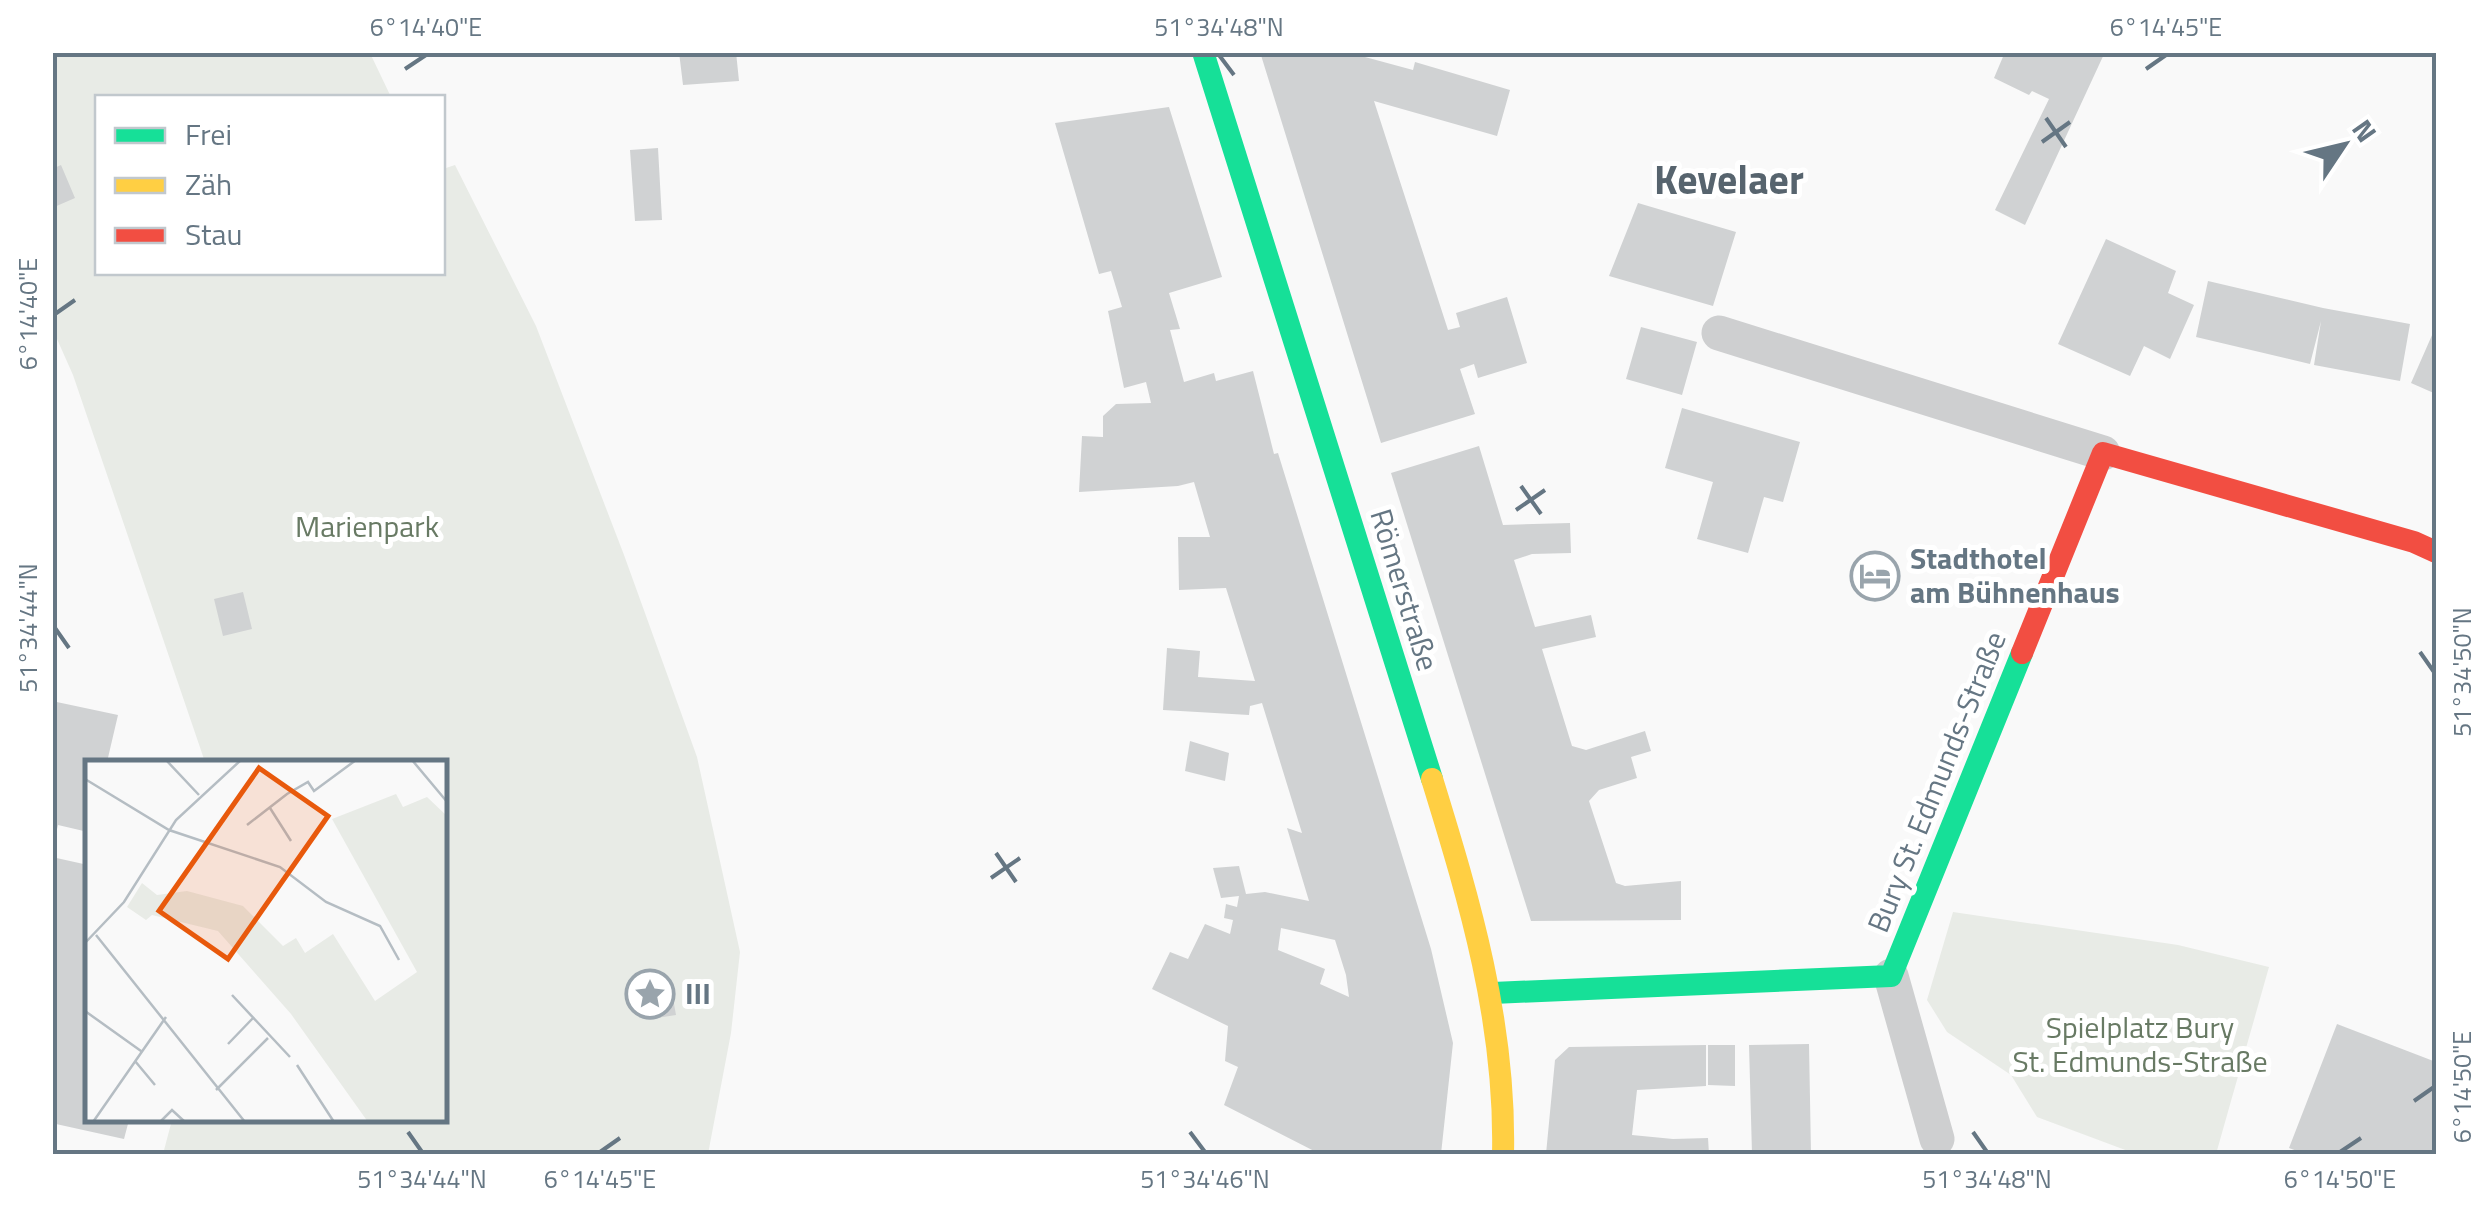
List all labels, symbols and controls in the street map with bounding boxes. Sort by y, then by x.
text: 6°14'40"E [370,8,482,46]
text: 51°34'48"N [1154,8,1284,46]
text: 6°14'45"E [2110,8,2222,46]
legend [95,95,445,275]
north arrow [2294,95,2394,195]
text: N [2342,110,2388,151]
text: Frei [185,111,232,157]
district label: Kevelaer [1654,149,1804,210]
text: Zäh [185,161,232,207]
text: Stau [185,211,242,257]
text: 6°14'40"E [9,258,47,370]
park label: Marienpark [295,503,439,549]
street label: Römerstraße [1359,503,1451,676]
place label: Stadthotel am Bühnenhaus [1910,535,2120,615]
hotel icon: Stadthotel am Bühnenhaus [1849,550,1901,602]
text: 51°34'44"N [9,563,47,693]
text: 51°34'50"N [2443,607,2481,737]
street label: Bury St. Edmunds-Straße [1855,624,2018,939]
inset map [85,760,448,1122]
place icon: III [624,968,676,1020]
place label: III [685,970,711,1016]
park label: Spielplatz Bury St. Edmunds-Straße [2012,1004,2268,1084]
text: 6°14'50"E [2443,1031,2481,1143]
text: 51°34'44"N [357,1160,487,1198]
text: 6°14'45"E [544,1160,656,1198]
text: 51°34'46"N [1140,1160,1270,1198]
text: 51°34'48"N [1922,1160,2052,1198]
text: 6°14'50"E [2284,1160,2396,1198]

